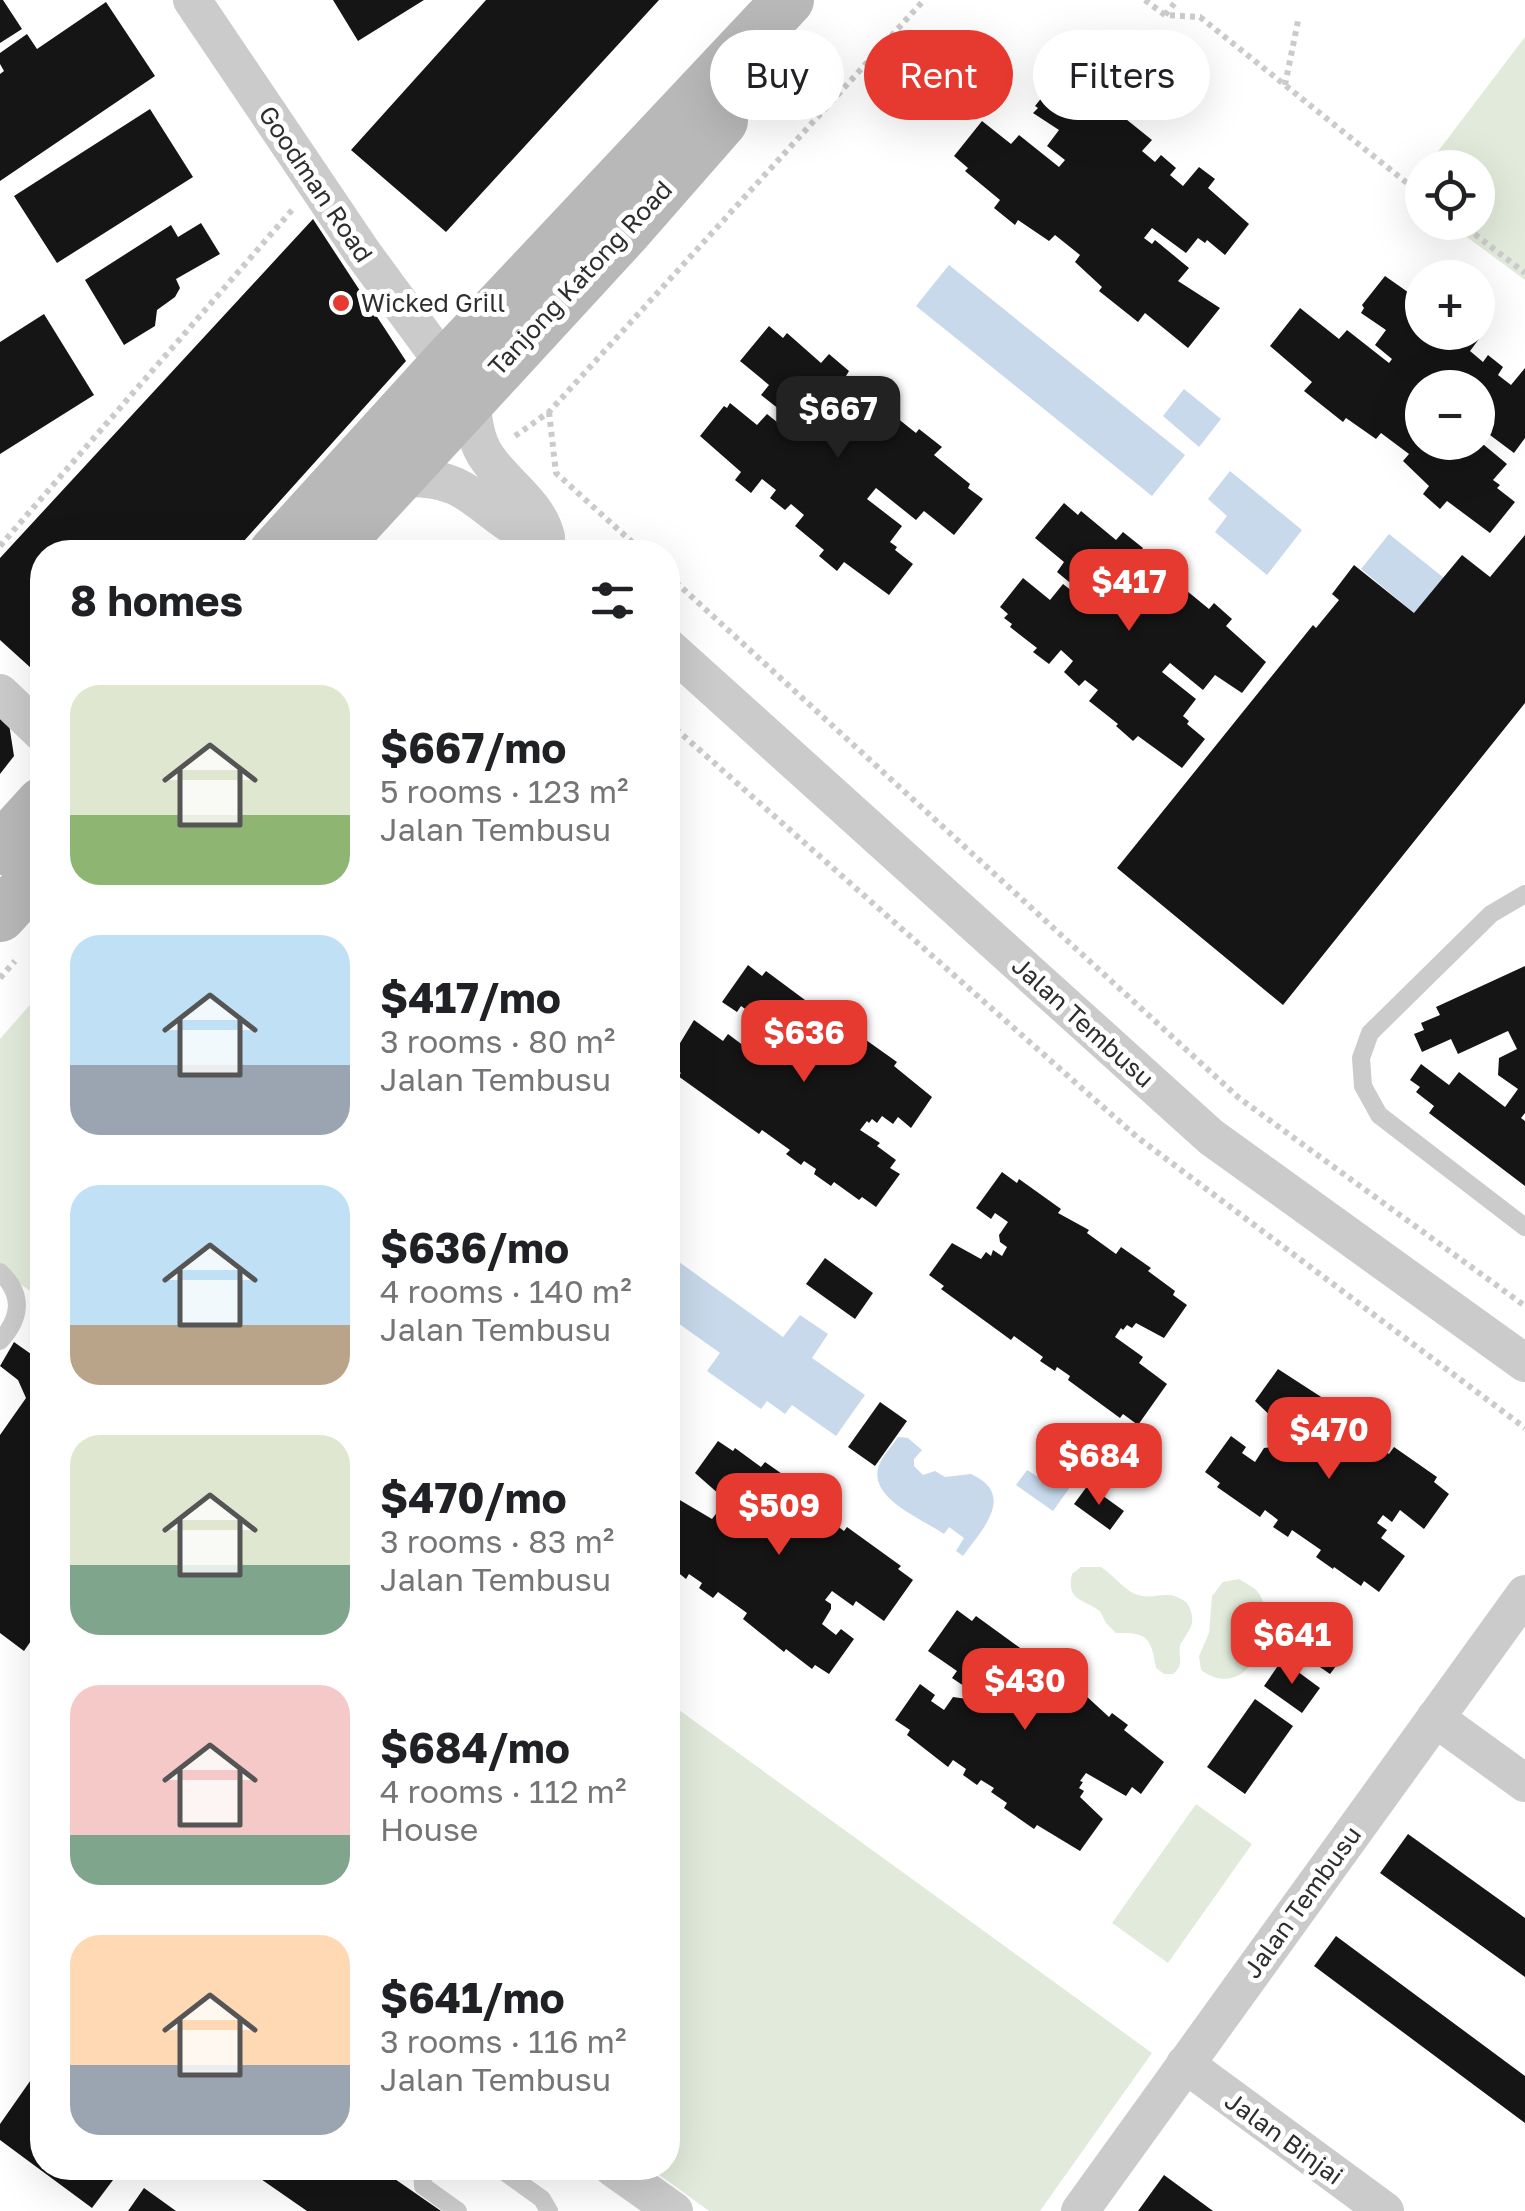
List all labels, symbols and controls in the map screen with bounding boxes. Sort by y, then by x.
chip: Buy [710,30,844,120]
chip: Rent [864,30,1013,120]
chip: Filters [1033,30,1210,120]
street label: Goodman Road [253,100,380,268]
map controls [1405,150,1495,460]
button: locate [1405,150,1495,240]
street label: Tanjong Katong Road [481,174,678,382]
button: + [1405,260,1495,350]
place label: Wicked Grill [361,287,505,318]
marker: Wicked Grill [330,292,352,314]
button: − [1405,370,1495,460]
pin: $667 [779,376,897,461]
text: $667 [798,389,878,427]
pin: $417 [1070,549,1188,634]
text: $417 [1091,562,1167,600]
icon: filters [585,573,640,628]
text: 8 homes [70,575,243,625]
text: $667/mo [380,722,566,772]
icon: home [150,725,270,845]
text: 5 rooms · 123 m² [380,772,629,810]
text: Jalan Tembusu [380,810,611,848]
street label: Jalan Tembusu [1006,950,1161,1094]
text: $417/mo [380,972,561,1022]
icon: home [150,975,270,1095]
pin: $636 [745,1000,863,1085]
text: $636 [763,1013,845,1051]
text: 3 rooms · 80 m² [380,1022,615,1060]
text: Jalan Tembusu [380,1060,611,1098]
text: $636/mo [380,1222,569,1272]
icon: home [150,1225,270,1345]
text: 4 rooms · 140 m² [380,1272,632,1310]
text: Jalan Tembusu [380,1310,611,1348]
pin: $470 [1270,1397,1388,1482]
text: $470 [1289,1410,1369,1448]
pin: $684 [1040,1423,1158,1508]
text: $684 [1058,1436,1140,1474]
text: $470/mo [380,1472,567,1522]
pin: $509 [720,1473,838,1558]
icon: home [150,1475,270,1595]
text: $509 [738,1486,820,1524]
text: 3 rooms · 83 m² [380,1522,614,1560]
text: Jalan Tembusu [380,1560,611,1598]
pin: $641 [1233,1602,1351,1687]
text: $641 [1253,1615,1331,1653]
pin: $430 [966,1648,1084,1733]
text: $430 [984,1661,1066,1699]
text: $684/mo [380,1722,570,1772]
icon: home [150,1725,270,1845]
text: 4 rooms · 112 m² [380,1772,626,1810]
text: House [380,1810,478,1848]
street label: Jalan Tembusu [1236,1820,1367,1984]
text: $641/mo [380,1972,565,2022]
icon: home [150,1975,270,2095]
text: 3 rooms · 116 m² [380,2022,626,2060]
text: Jalan Tembusu [380,2060,611,2098]
street label: Jalan Binjai [1219,2084,1349,2191]

